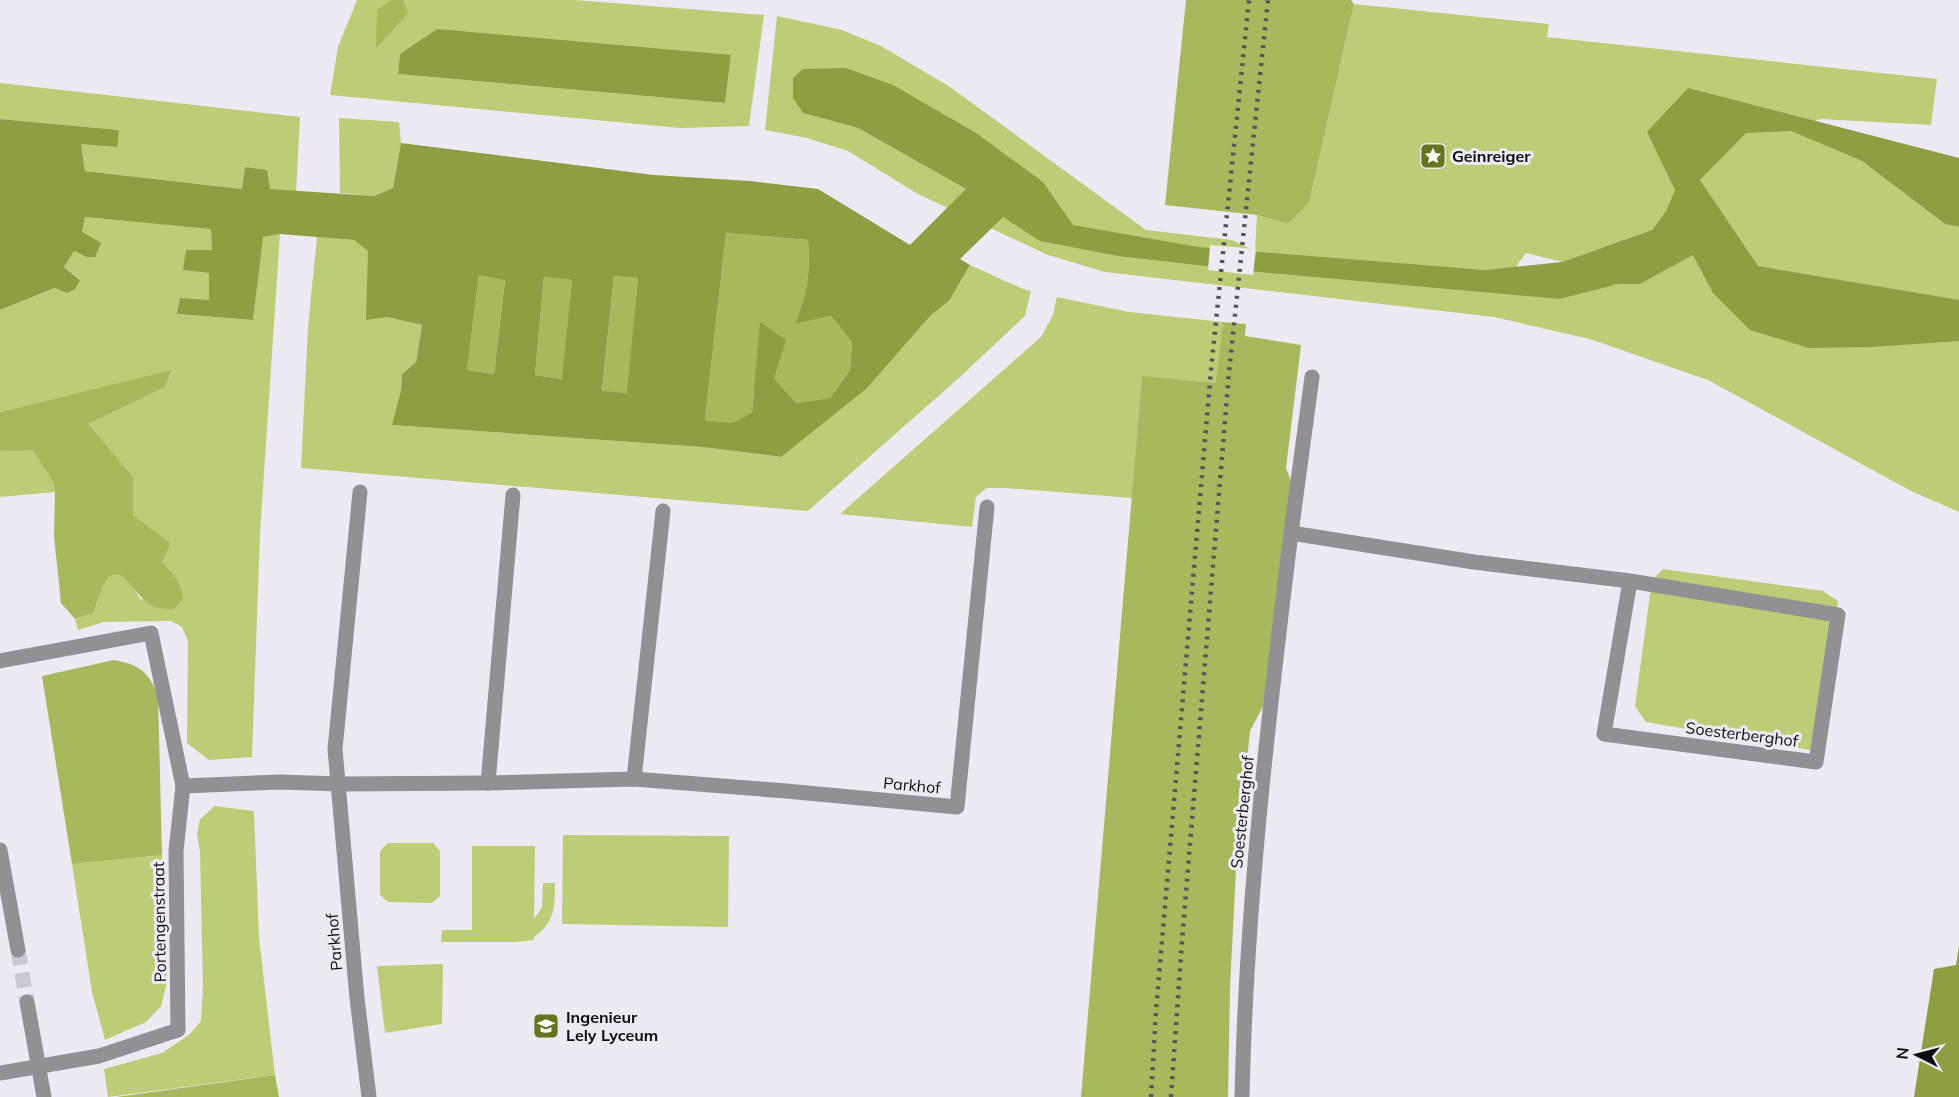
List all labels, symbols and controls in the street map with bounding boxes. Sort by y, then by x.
place icon: Geinreiger [1418,141,1448,171]
place label: Geinreiger [1452,146,1531,166]
street label: Soesterberghof [1685,717,1800,751]
street label: Soesterberghof [1226,754,1258,869]
street label: Parkhof [882,773,942,798]
street label: Portengenstraat [148,861,170,983]
street label: Parkhof [321,912,346,972]
place label: Ingenieur Lely Lyceum [566,1007,658,1045]
school or university icon: Ingenieur Lely Lyceum [531,1011,561,1041]
north arrow [1887,1025,1947,1085]
text: N [1892,1046,1913,1060]

